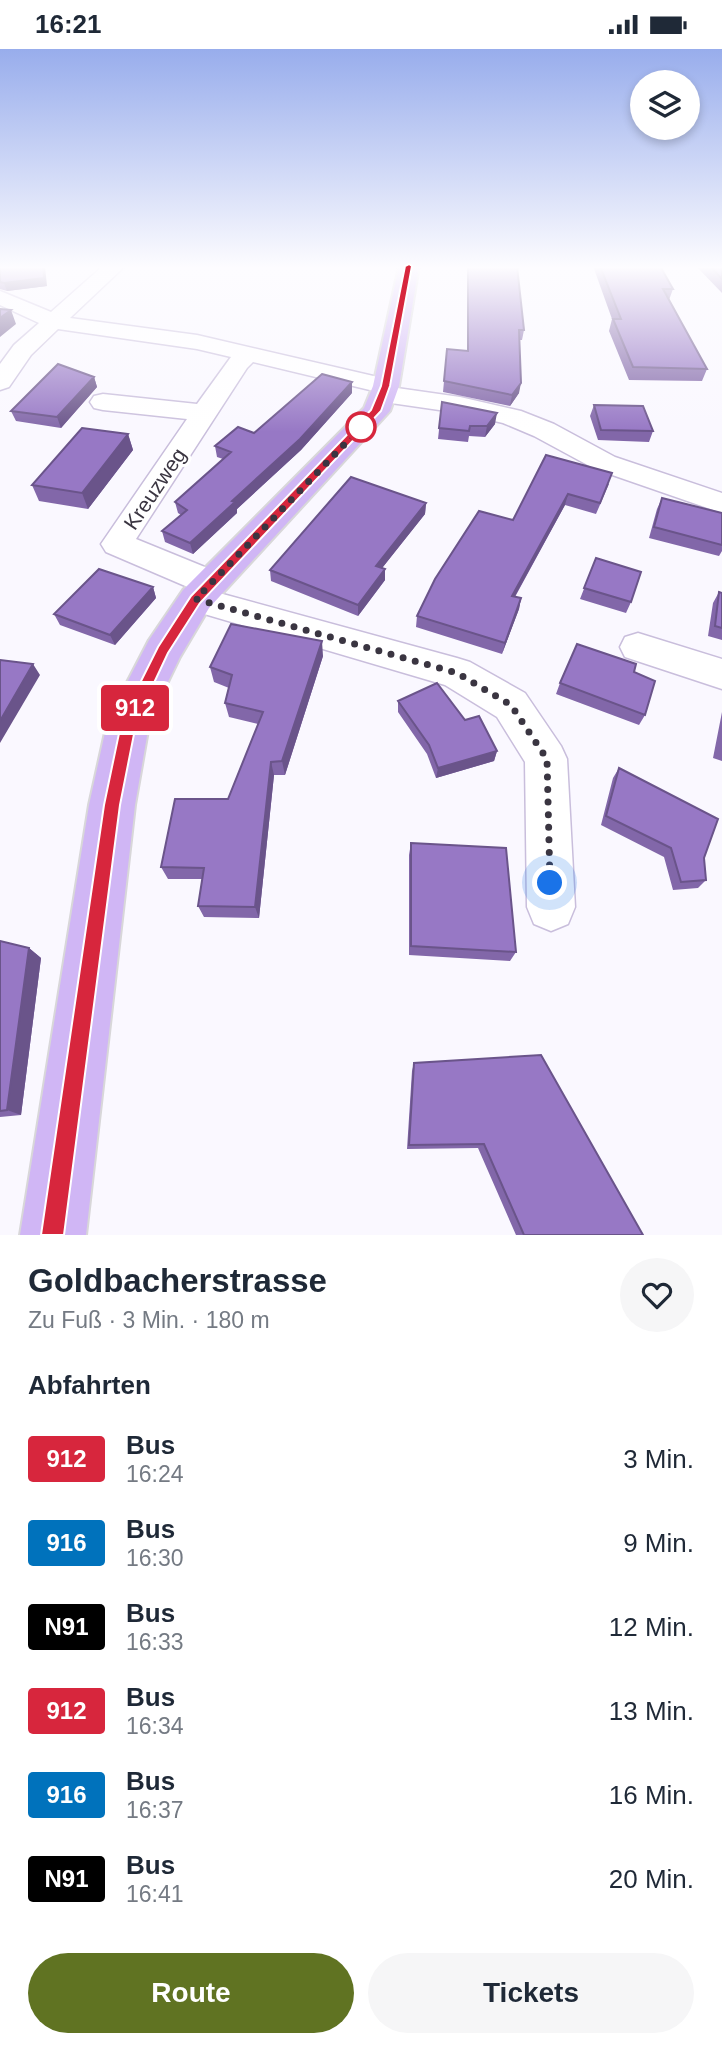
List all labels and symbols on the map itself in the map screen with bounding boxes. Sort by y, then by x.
unlabelled marker [346,412,376,442]
street label: Kreuzweg [119,444,190,534]
line badge: 912 [95,685,175,731]
your location [532,865,567,900]

